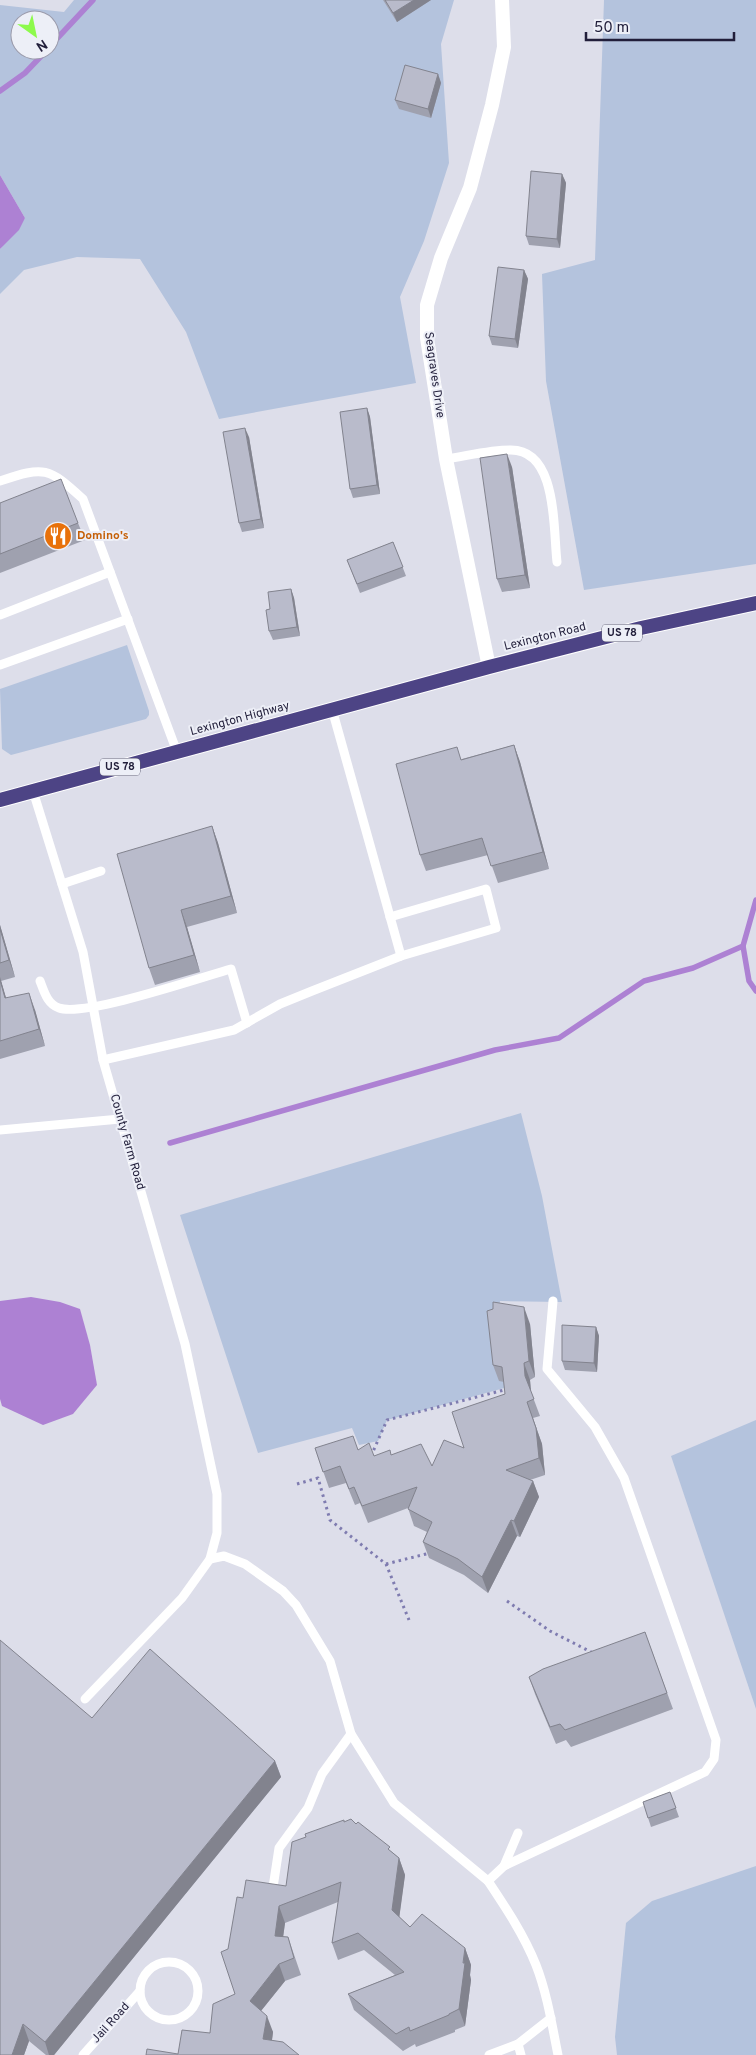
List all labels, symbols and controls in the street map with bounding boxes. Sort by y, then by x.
north arrow [10,10,60,60]
scale bar [586,10,734,42]
text: 50 m [594,19,629,38]
text: N [32,35,50,55]
street label: Seagraves Drive [420,331,448,419]
restaurant icon: Domino's [43,521,73,551]
place label: Domino's [77,528,129,544]
street label: Lexington Road [502,619,588,655]
road number: US 78 [602,624,642,641]
street label: Lexington Highway [189,698,291,740]
road number: US 78 [100,759,140,776]
street label: County Farm Road [106,1092,148,1192]
street label: Jail Road [88,1999,134,2047]

